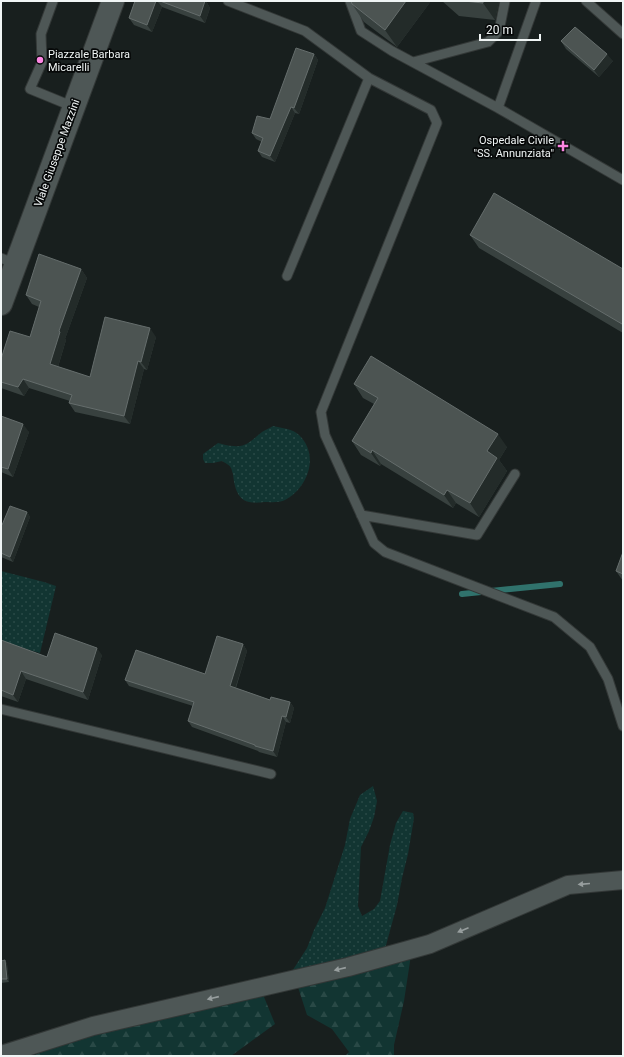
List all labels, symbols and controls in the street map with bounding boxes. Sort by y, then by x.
scale bar [480,16,540,42]
text: 20 m [486,23,513,37]
place label: Piazzale Barbara Micarelli [48,48,130,74]
marker: Piazzale Barbara Micarelli [35,55,45,65]
street label: Viale Giuseppe Mazzini [31,97,83,209]
place label: Ospedale Civile "SS. Annunziata" [473,134,554,160]
marker: Ospedale Civile "SS. Annunziata" [557,140,569,152]
one-way arrow [578,880,590,887]
one-way arrow [457,927,469,933]
one-way arrow [333,966,345,972]
one-way arrow [207,996,219,1002]

